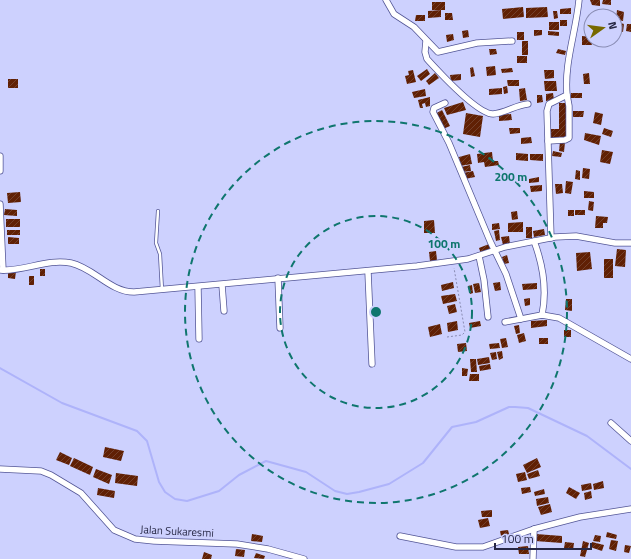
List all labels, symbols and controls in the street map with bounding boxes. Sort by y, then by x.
north arrow [583,8,623,48]
text: N [604,20,621,31]
text: 200 m [495,167,527,186]
text: 100 m [428,234,460,253]
centre of rings [369,305,383,319]
street label: Jalan Sukaresmi [140,521,214,541]
scale bar [495,525,591,551]
text: 100 m [501,529,534,548]

